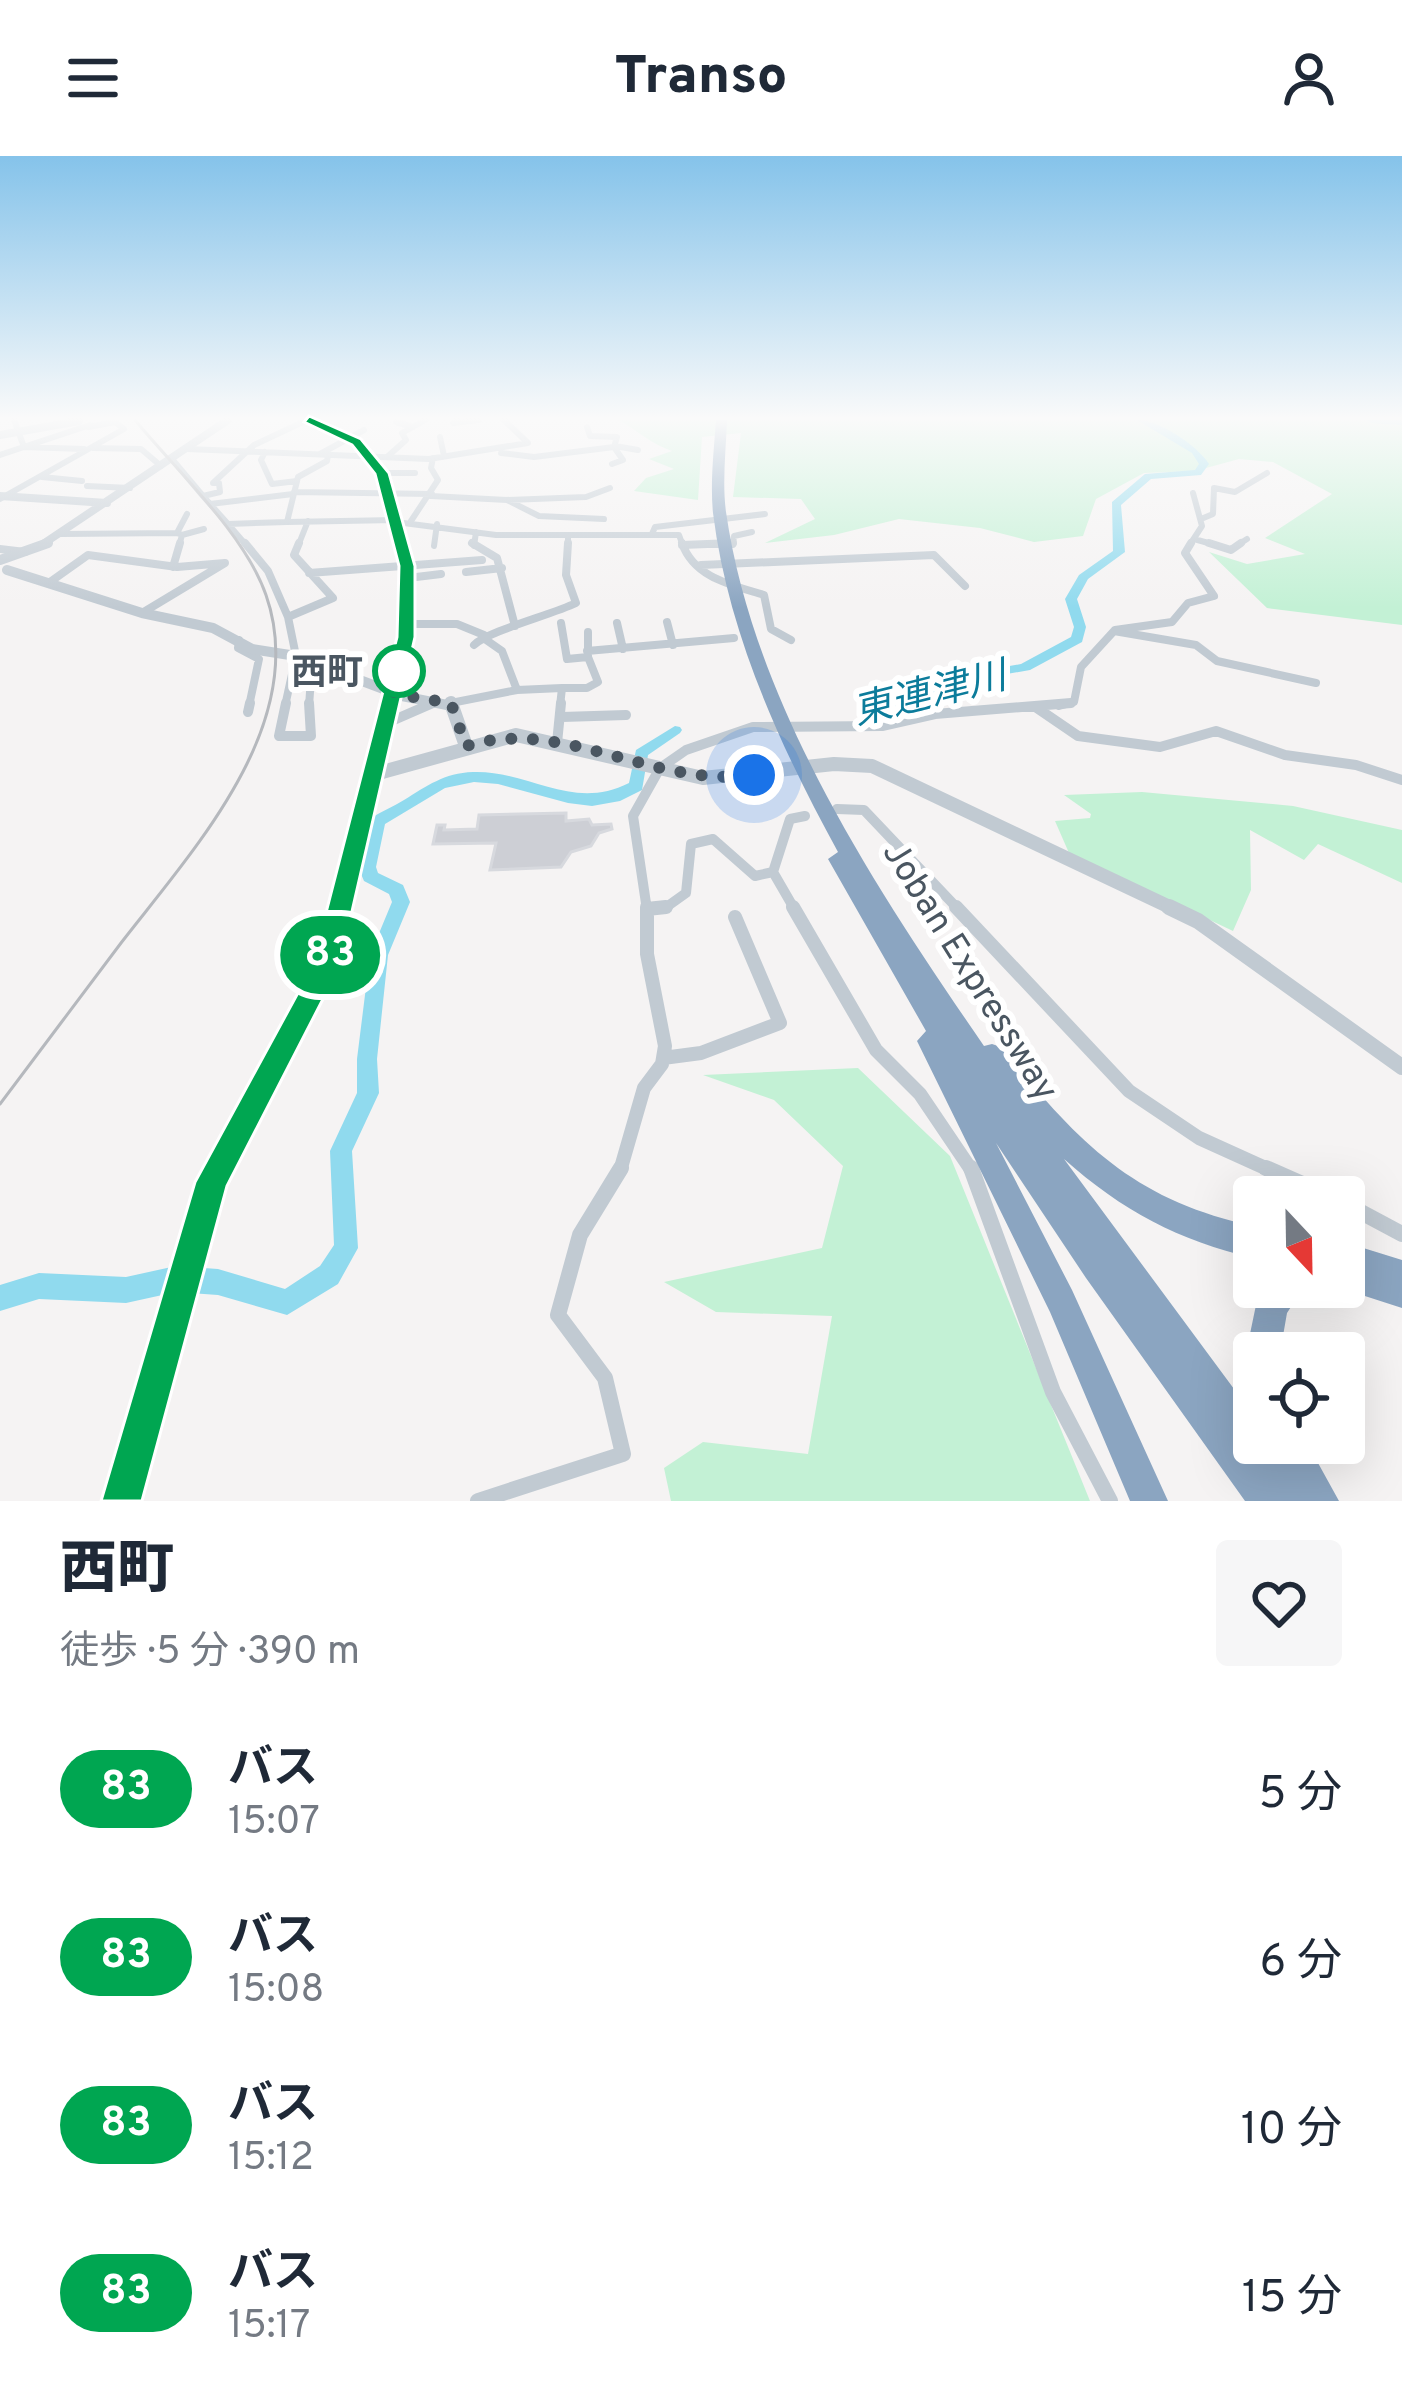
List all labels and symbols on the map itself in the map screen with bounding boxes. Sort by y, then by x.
marker: 西町 [374,646,424,696]
place label: 西町 [291,652,363,698]
water label: 東連津川 [848,653,1016,739]
your location [724,745,784,805]
street label: Joban Expressway [870,834,1067,1111]
line badge: 83 [276,916,384,994]
north arrow [1233,1176,1365,1308]

